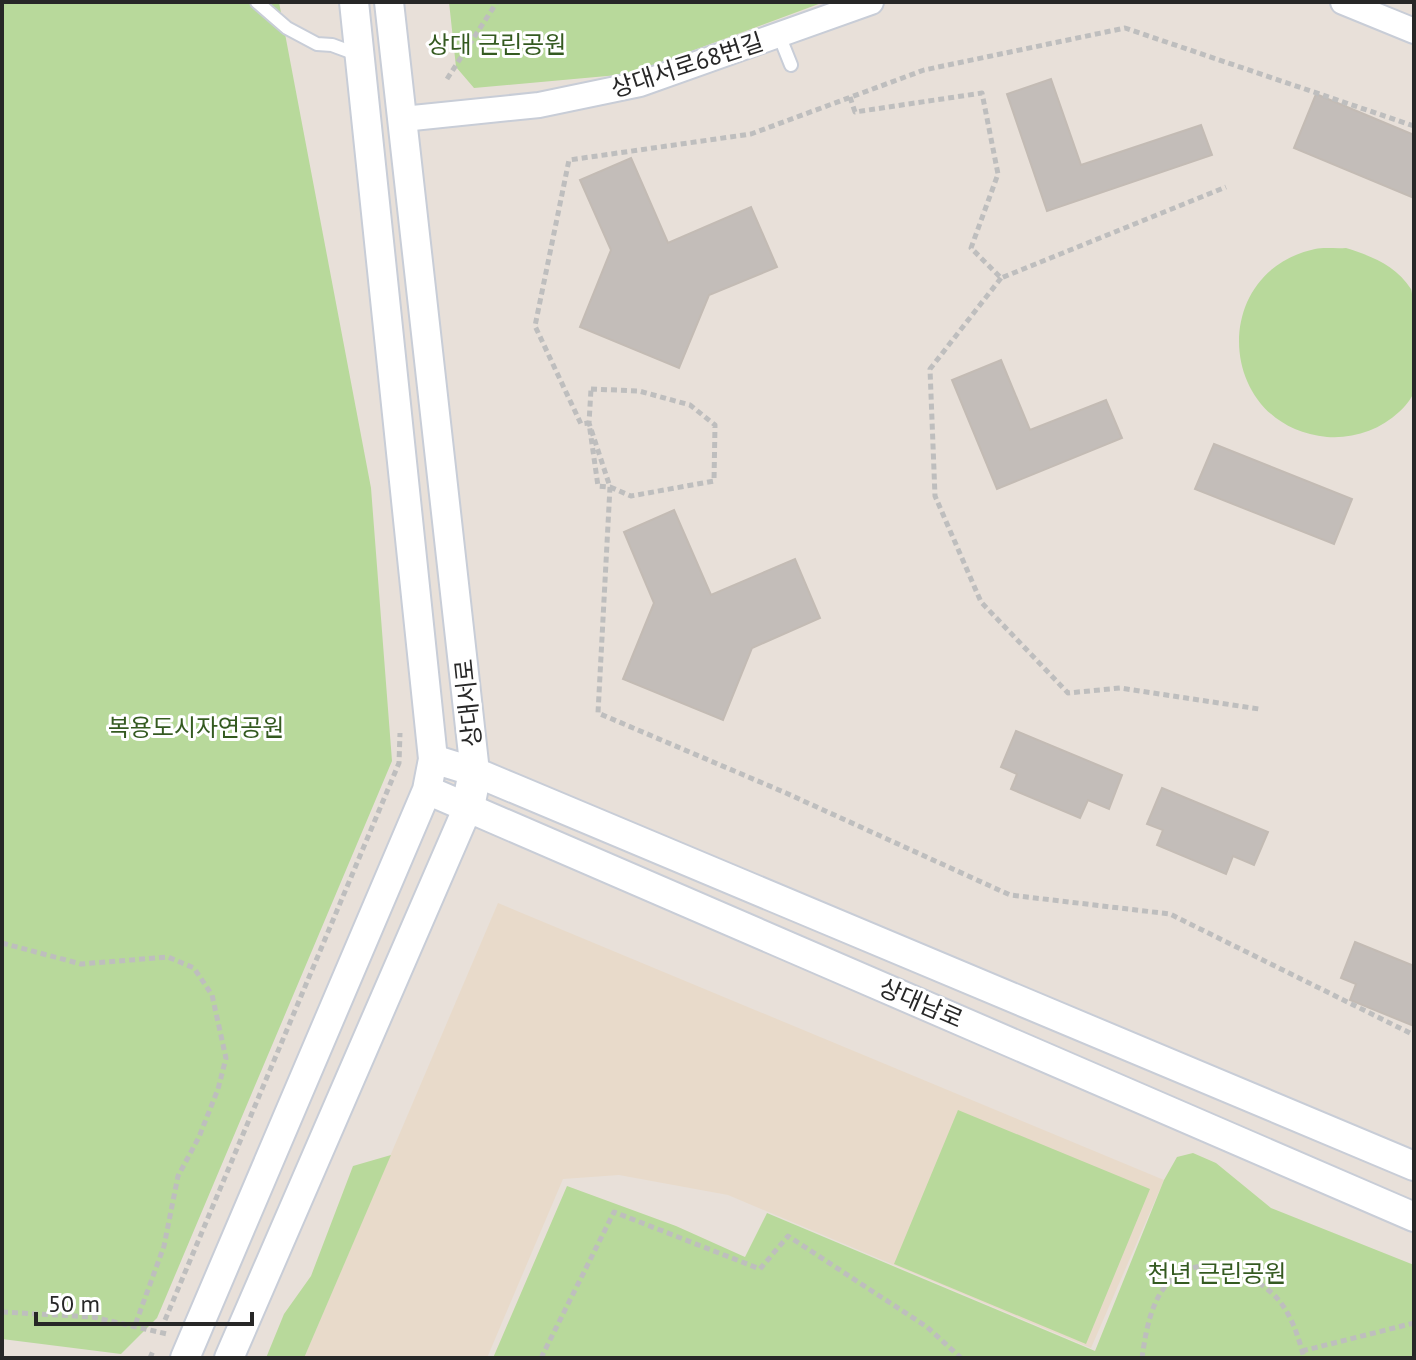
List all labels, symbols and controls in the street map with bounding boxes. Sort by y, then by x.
street label: 상대서로68번길 [607,26,767,104]
park label: 상대 근린공원 [428,29,566,60]
street label: 상대서로 [448,657,488,749]
park label: 복용도시자연공원 [108,712,284,743]
street label: 상대남로 [874,971,968,1035]
park label: 천년 근린공원 [1148,1258,1286,1289]
scale bar [36,1276,252,1326]
text: 50 m [48,1288,100,1319]

